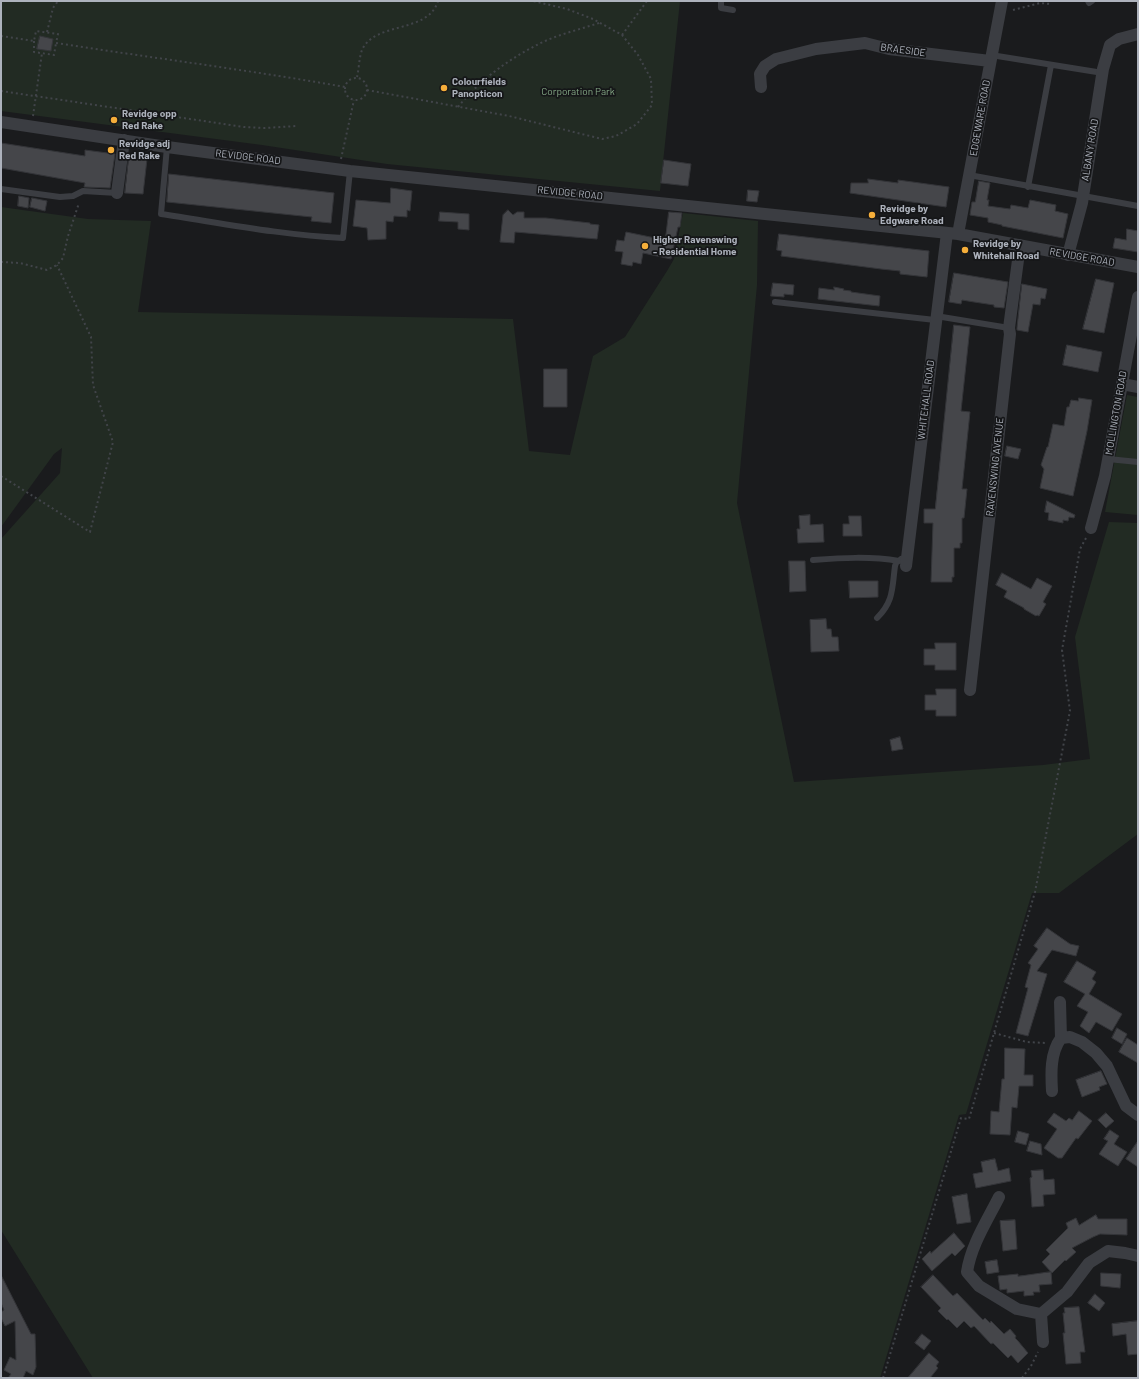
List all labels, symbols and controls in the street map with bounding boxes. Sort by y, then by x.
street label: BRAESIDE [880,41,926,59]
place label: Colourfields Panopticon [452,76,506,100]
street label: EDGEWARE ROAD [967,79,993,157]
marker: Colourfields Panopticon [439,83,449,93]
park label: Corporation Park [541,86,615,98]
place label: Revidge opp Red Rake [122,108,177,132]
marker: Revidge opp Red Rake [109,115,119,125]
street label: ALBANY ROAD [1079,118,1101,182]
place label: Revidge adj Red Rake [119,138,170,162]
marker: Revidge adj Red Rake [106,145,116,155]
street label: REVIDGE ROAD [215,147,281,167]
street label: REVIDGE ROAD [537,184,603,202]
place label: Revidge by Edgware Road [880,203,944,226]
marker: Revidge by Edgware Road [867,210,877,220]
place label: Higher Ravenswing - Residential Home [653,234,737,258]
place label: Revidge by Whitehall Road [973,238,1039,262]
marker: Higher Ravenswing - Residential Home [640,241,650,251]
marker: Revidge by Whitehall Road [960,245,970,255]
street label: REVIDGE ROAD [1049,245,1115,269]
street label: WHITEHALL ROAD [915,359,937,441]
street label: MOLLINGTON ROAD [1103,370,1129,456]
street label: RAVENSWING AVENUE [984,417,1006,517]

